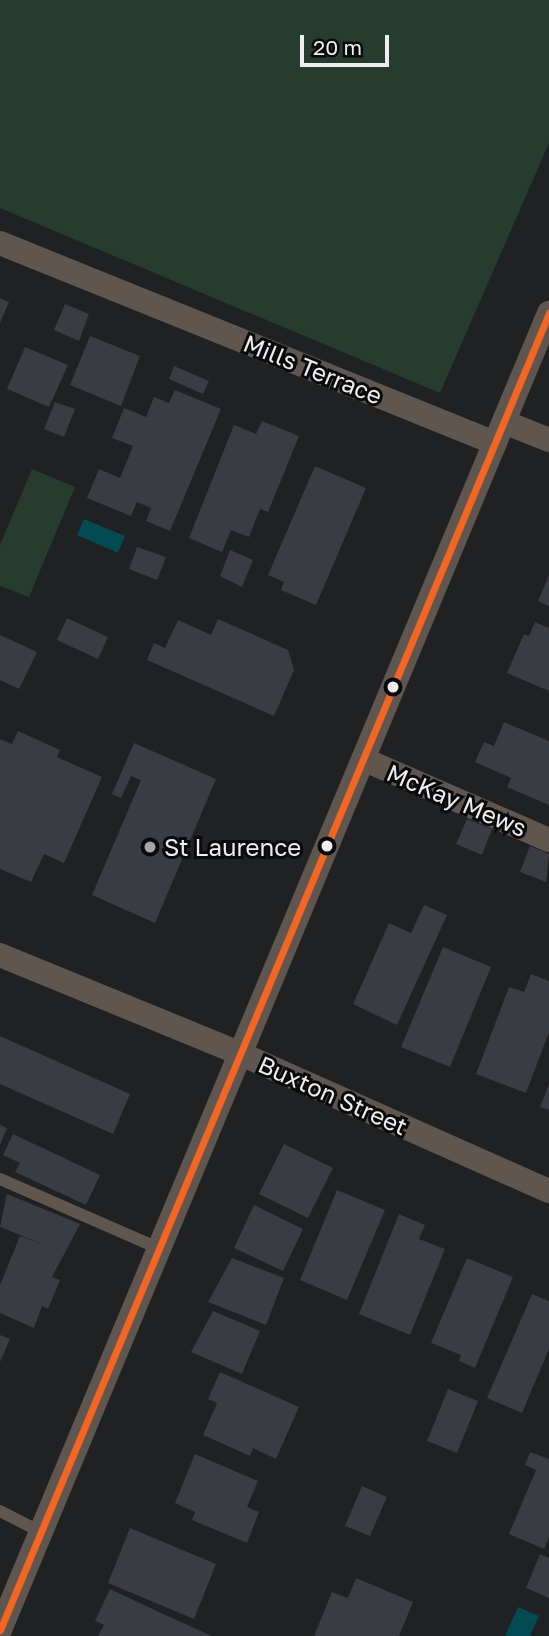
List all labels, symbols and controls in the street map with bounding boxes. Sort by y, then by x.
scale bar [304,21,393,65]
text: 20 m [313,34,362,60]
street label: Mills Terrace [240,328,386,410]
unlabelled marker [386,680,400,694]
street label: McKay Mews [383,758,531,842]
place label: St Laurence [164,833,301,861]
marker: St Laurence [142,839,158,855]
unlabelled marker [320,839,334,853]
street label: Buxton Street [254,1049,412,1141]

